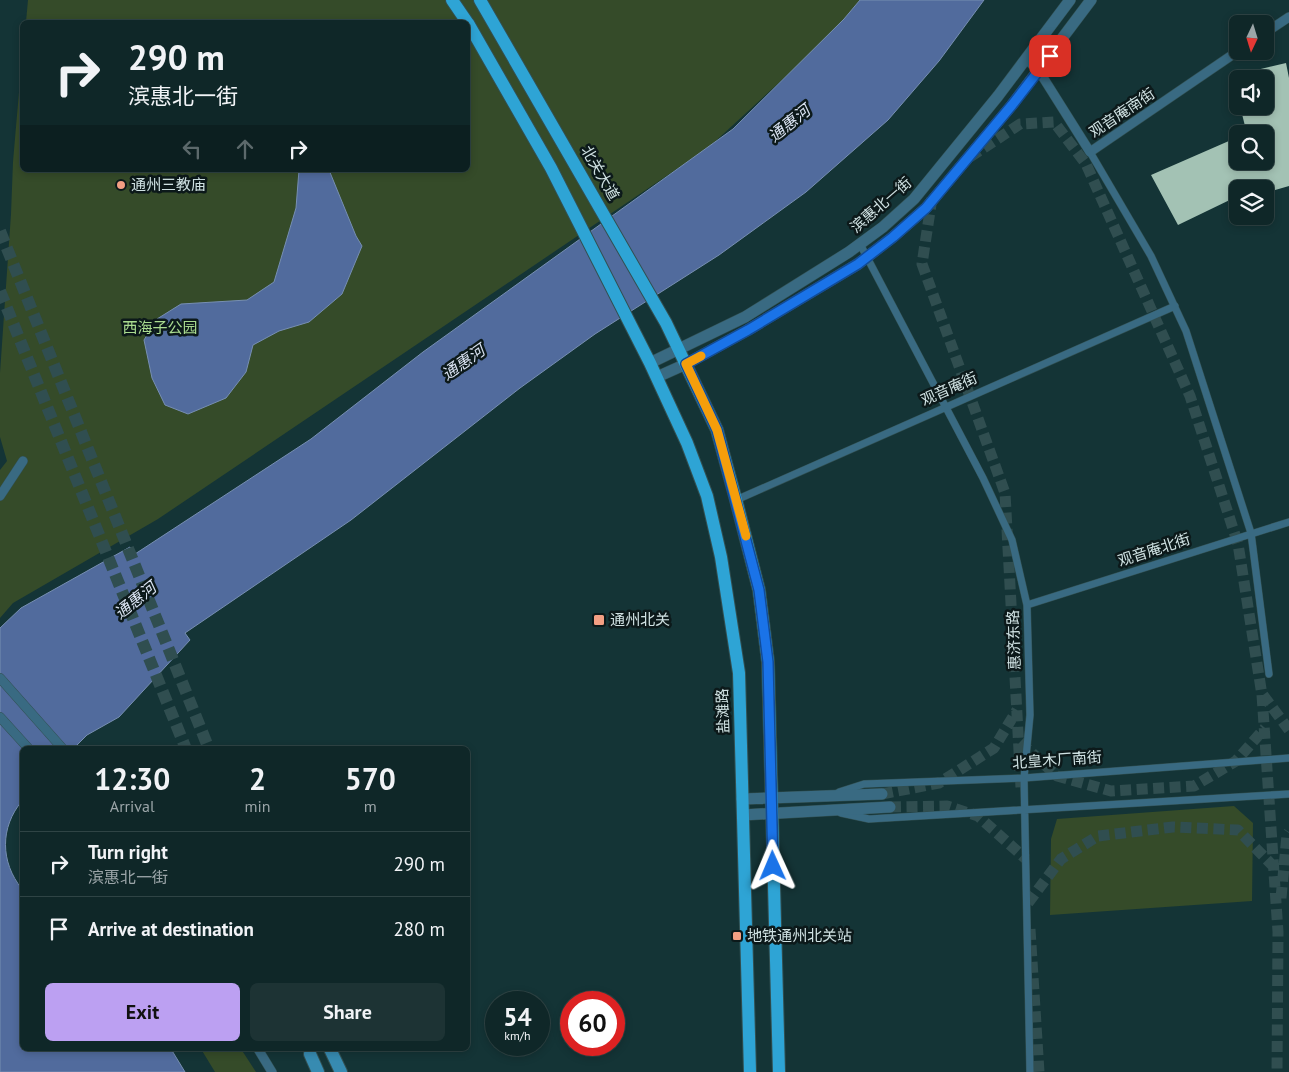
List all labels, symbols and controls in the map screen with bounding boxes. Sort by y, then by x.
north arrow [1229,15,1274,60]
map controls [1229,15,1274,225]
text: 290 m [128,34,225,80]
pin [1029,35,1071,77]
icon: right [45,40,110,105]
icon: arrive [1036,42,1064,70]
button: sound [1229,70,1274,115]
text: 滨惠北一街 [128,82,238,110]
street label: 观音庵南街 [1085,84,1158,141]
water label: 通惠河 [764,98,816,146]
button: search [1229,125,1274,170]
icon: left [178,135,206,163]
icon: ahead [231,135,259,163]
icon: right [284,135,312,163]
street label: 北关大道 [577,142,624,203]
street label: 滨惠北一街 [846,173,915,236]
place label: 通州三教庙 [131,175,206,194]
marker: 通州三教庙 [115,179,127,191]
button: layers [1229,180,1274,225]
park label: 西海子公园 [122,318,198,337]
water label: 通惠河 [438,338,491,384]
street label: 观音庵街 [918,368,980,409]
street label: 观音庵北街 [1115,529,1192,570]
water label: 通惠河 [110,575,162,623]
place label: 通州北关 [610,610,670,629]
street label: 惠济东路 [1003,610,1024,670]
marker: 通州北关 [592,613,606,627]
street label: 盐滩路 [712,688,733,734]
street label: 北皇木厂南街 [1011,747,1103,772]
text: 12:30 [94,759,170,798]
text: 2 [249,759,266,798]
text: 570 [345,759,396,798]
text: Arrival [110,796,155,816]
text: min [245,796,271,816]
text: m [364,796,377,816]
position arrow [746,839,798,891]
text: Turn right [88,840,168,864]
icon: right [45,850,73,878]
text: 290 m [393,852,445,876]
text: 滨惠北一街 [88,867,168,887]
icon: arrive [45,915,73,943]
text: Arrive at destination [88,917,254,941]
text: 280 m [393,917,445,941]
place label: 地铁通州北关站 [747,926,852,945]
marker: 地铁通州北关站 [731,930,743,942]
button: Exit [45,983,240,1041]
button: Share [250,983,445,1041]
speed limit sign: 60 [560,991,625,1056]
text: 54 [503,1001,532,1033]
text: km/h [504,1028,531,1043]

